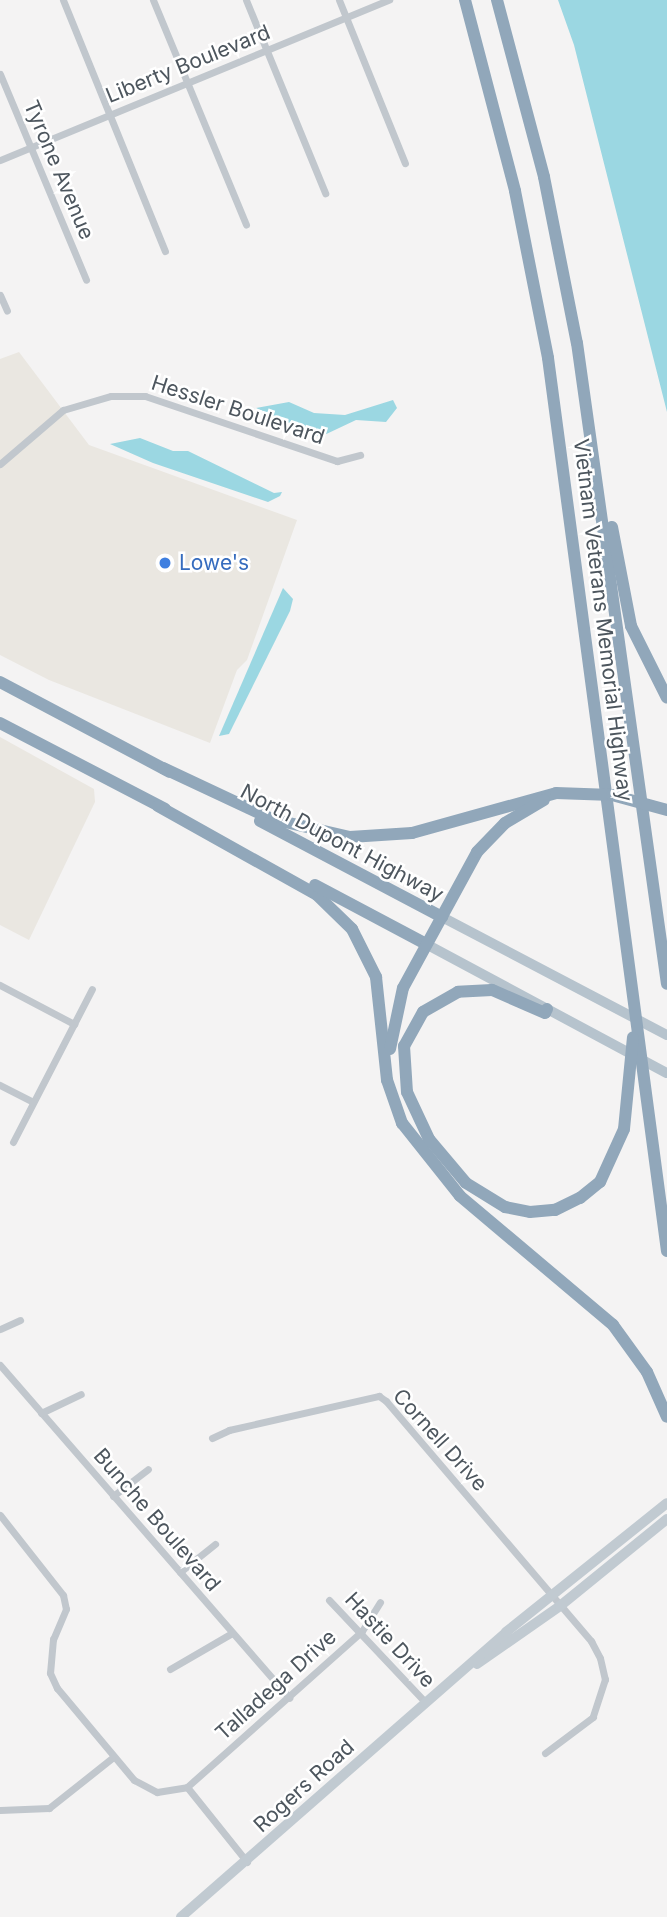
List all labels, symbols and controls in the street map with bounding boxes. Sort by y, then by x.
street label: Liberty Boulevard [102,20,274,108]
street label: Tyrone Avenue [18,97,100,243]
street label: Hessler Boulevard [148,370,328,450]
street label: Vietnam Veterans Memorial Highway [568,437,638,803]
place label: Lowe's [179,550,249,576]
marker: Lowe's [157,555,173,571]
street label: North Dupont Highway [236,779,448,907]
street label: Cornell Drive [387,1384,493,1496]
street label: Bunche Boulevard [88,1444,226,1596]
street label: Hastie Drive [340,1587,440,1693]
street label: Talladega Drive [211,1624,341,1746]
street label: Rogers Road [249,1734,359,1838]

